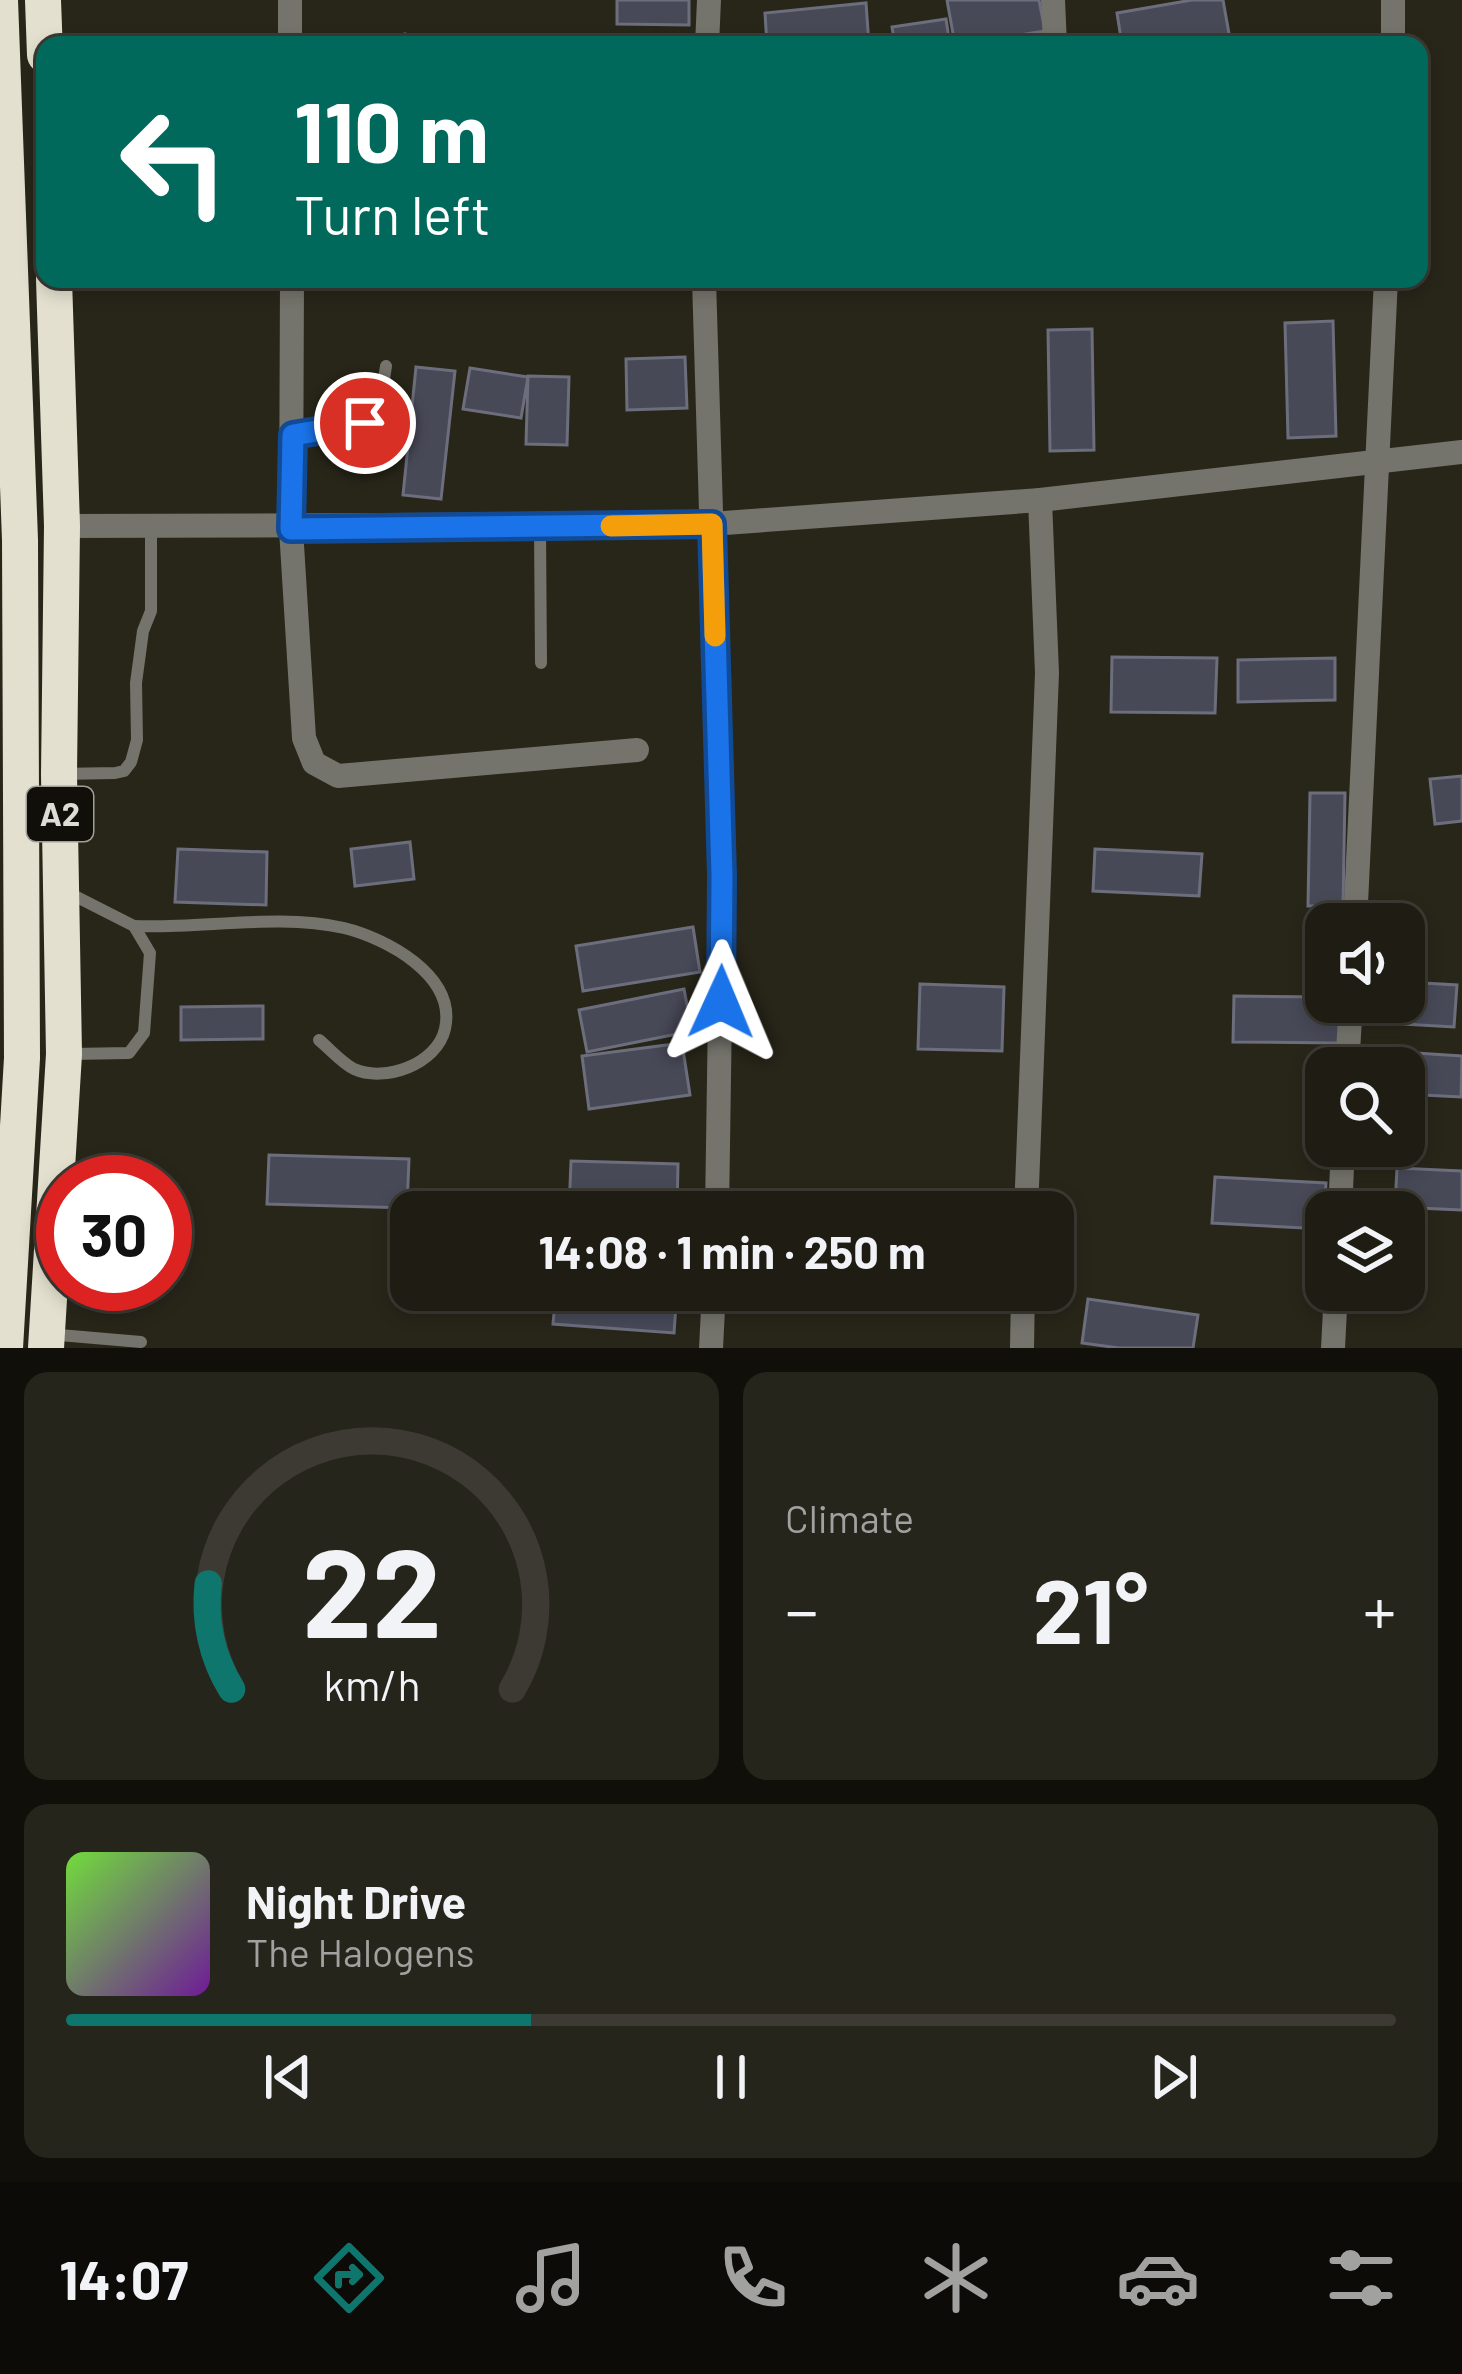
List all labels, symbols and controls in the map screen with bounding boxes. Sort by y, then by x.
text: 110 m [294,79,489,180]
icon: left [96,84,252,240]
text: Turn left [294,181,491,246]
pin [314,372,416,474]
icon: arrive [332,390,398,456]
road number: A2 [27,787,93,841]
map controls [1305,903,1425,1311]
button: sound [1305,903,1425,1023]
position arrow [658,939,784,1065]
button: search [1305,1047,1425,1167]
speed limit sign: 30 [36,1155,192,1311]
button: layers [1305,1191,1425,1311]
text: 14:08 · 1 min · 250 m [539,1224,925,1278]
text: Climate [785,1494,914,1541]
text: 22 [302,1513,441,1663]
text: 21° [1033,1554,1148,1662]
text: − [785,1569,818,1648]
text: + [1363,1569,1396,1648]
text: km/h [323,1658,420,1710]
text: Night Drive [246,1874,466,1928]
text: The Halogens [246,1928,475,1975]
icon: previous [255,2044,321,2110]
icon: pause [698,2044,764,2110]
icon: next [1141,2044,1207,2110]
icon: directions [307,2236,391,2320]
icon: music [509,2236,593,2320]
icon: phone [711,2236,795,2320]
icon: climate [914,2236,998,2320]
icon: car [1116,2236,1200,2320]
icon: filters [1319,2236,1403,2320]
text: 14:07 [59,2246,188,2311]

